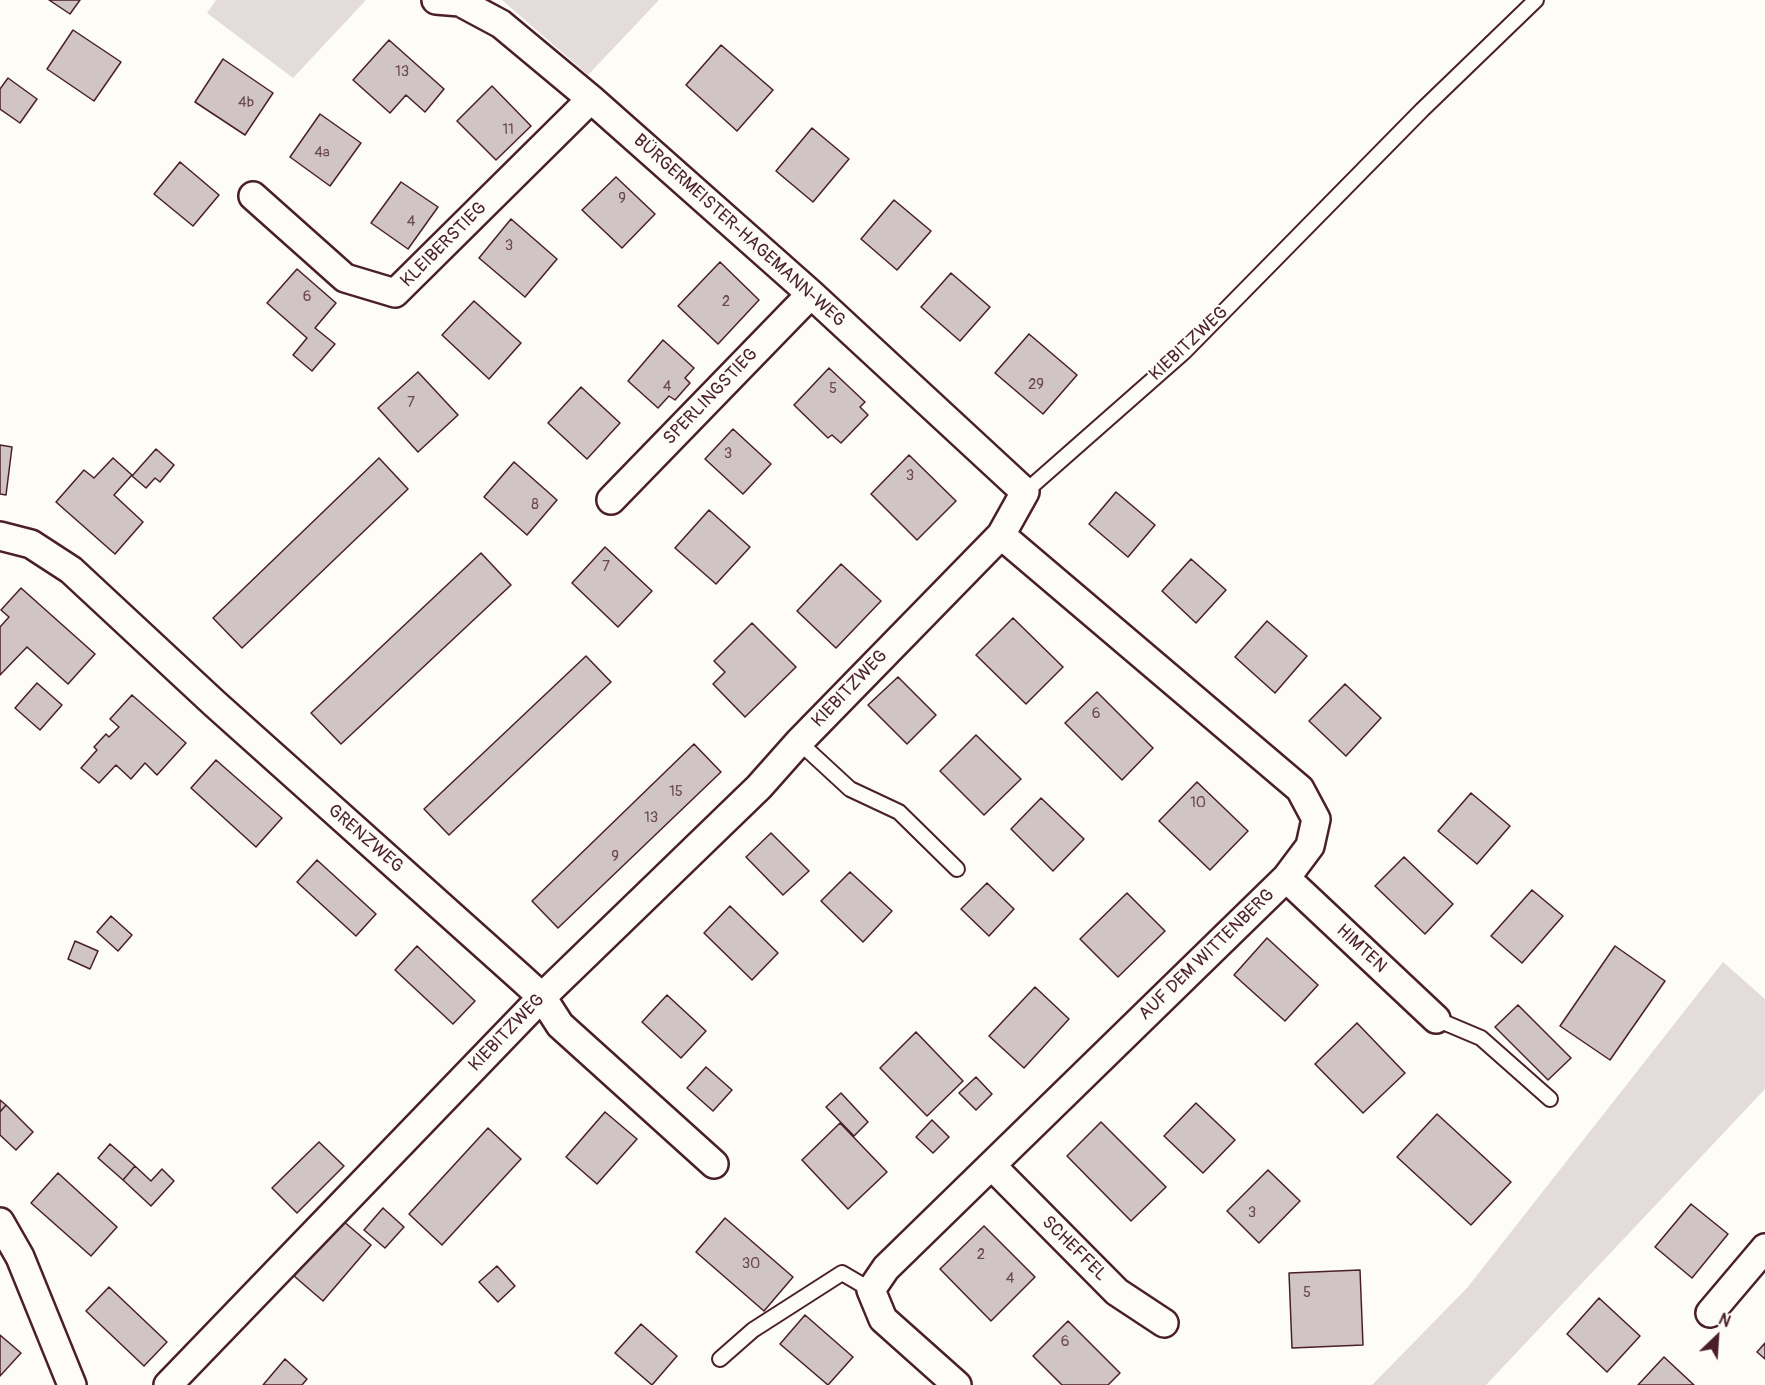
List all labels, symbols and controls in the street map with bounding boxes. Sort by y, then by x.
house number: 13 [395,63,409,81]
house number: 4b [238,94,254,112]
house number: 11 [502,121,514,139]
street label: BÜRGERMEISTER-HAGEMANN-WEG [629,130,849,332]
house number: 4a [314,144,330,162]
house number: 9 [618,190,626,208]
street label: KLEIBERSTIEG [397,198,491,292]
house number: 4 [407,213,415,231]
house number: 3 [505,237,513,255]
house number: 6 [303,288,311,306]
house number: 2 [722,293,730,311]
street label: KIEBITZWEG [1145,302,1233,386]
street label: SPERLINGSTIEG [659,344,763,450]
house number: 29 [1028,376,1044,394]
house number: 4 [663,378,671,396]
house number: 5 [829,380,837,398]
house number: 7 [407,394,415,412]
house number: 3 [724,445,732,463]
house number: 3 [906,467,914,485]
house number: 8 [531,496,539,514]
house number: 7 [602,558,610,576]
street label: KIEBITZWEG [808,646,892,732]
house number: 6 [1092,705,1100,723]
house number: 15 [669,783,683,801]
house number: 10 [1190,794,1206,812]
street label: GRENZWEG [323,800,407,878]
house number: 13 [644,809,658,827]
house number: 9 [611,848,619,866]
street label: AUF DEM WITTENBERG [1135,885,1279,1025]
street label: HIMTEN [1331,920,1391,978]
street label: KIEBITZWEG [465,990,549,1076]
house number: 3 [1248,1204,1256,1222]
street label: SCHEFFEL [1037,1212,1111,1286]
house number: 2 [977,1246,985,1264]
house number: 30 [742,1255,760,1273]
house number: 4 [1006,1270,1014,1288]
house number: 5 [1303,1284,1311,1302]
north arrow [1687,1307,1747,1367]
text: N [1715,1309,1734,1332]
house number: 6 [1061,1333,1069,1351]

